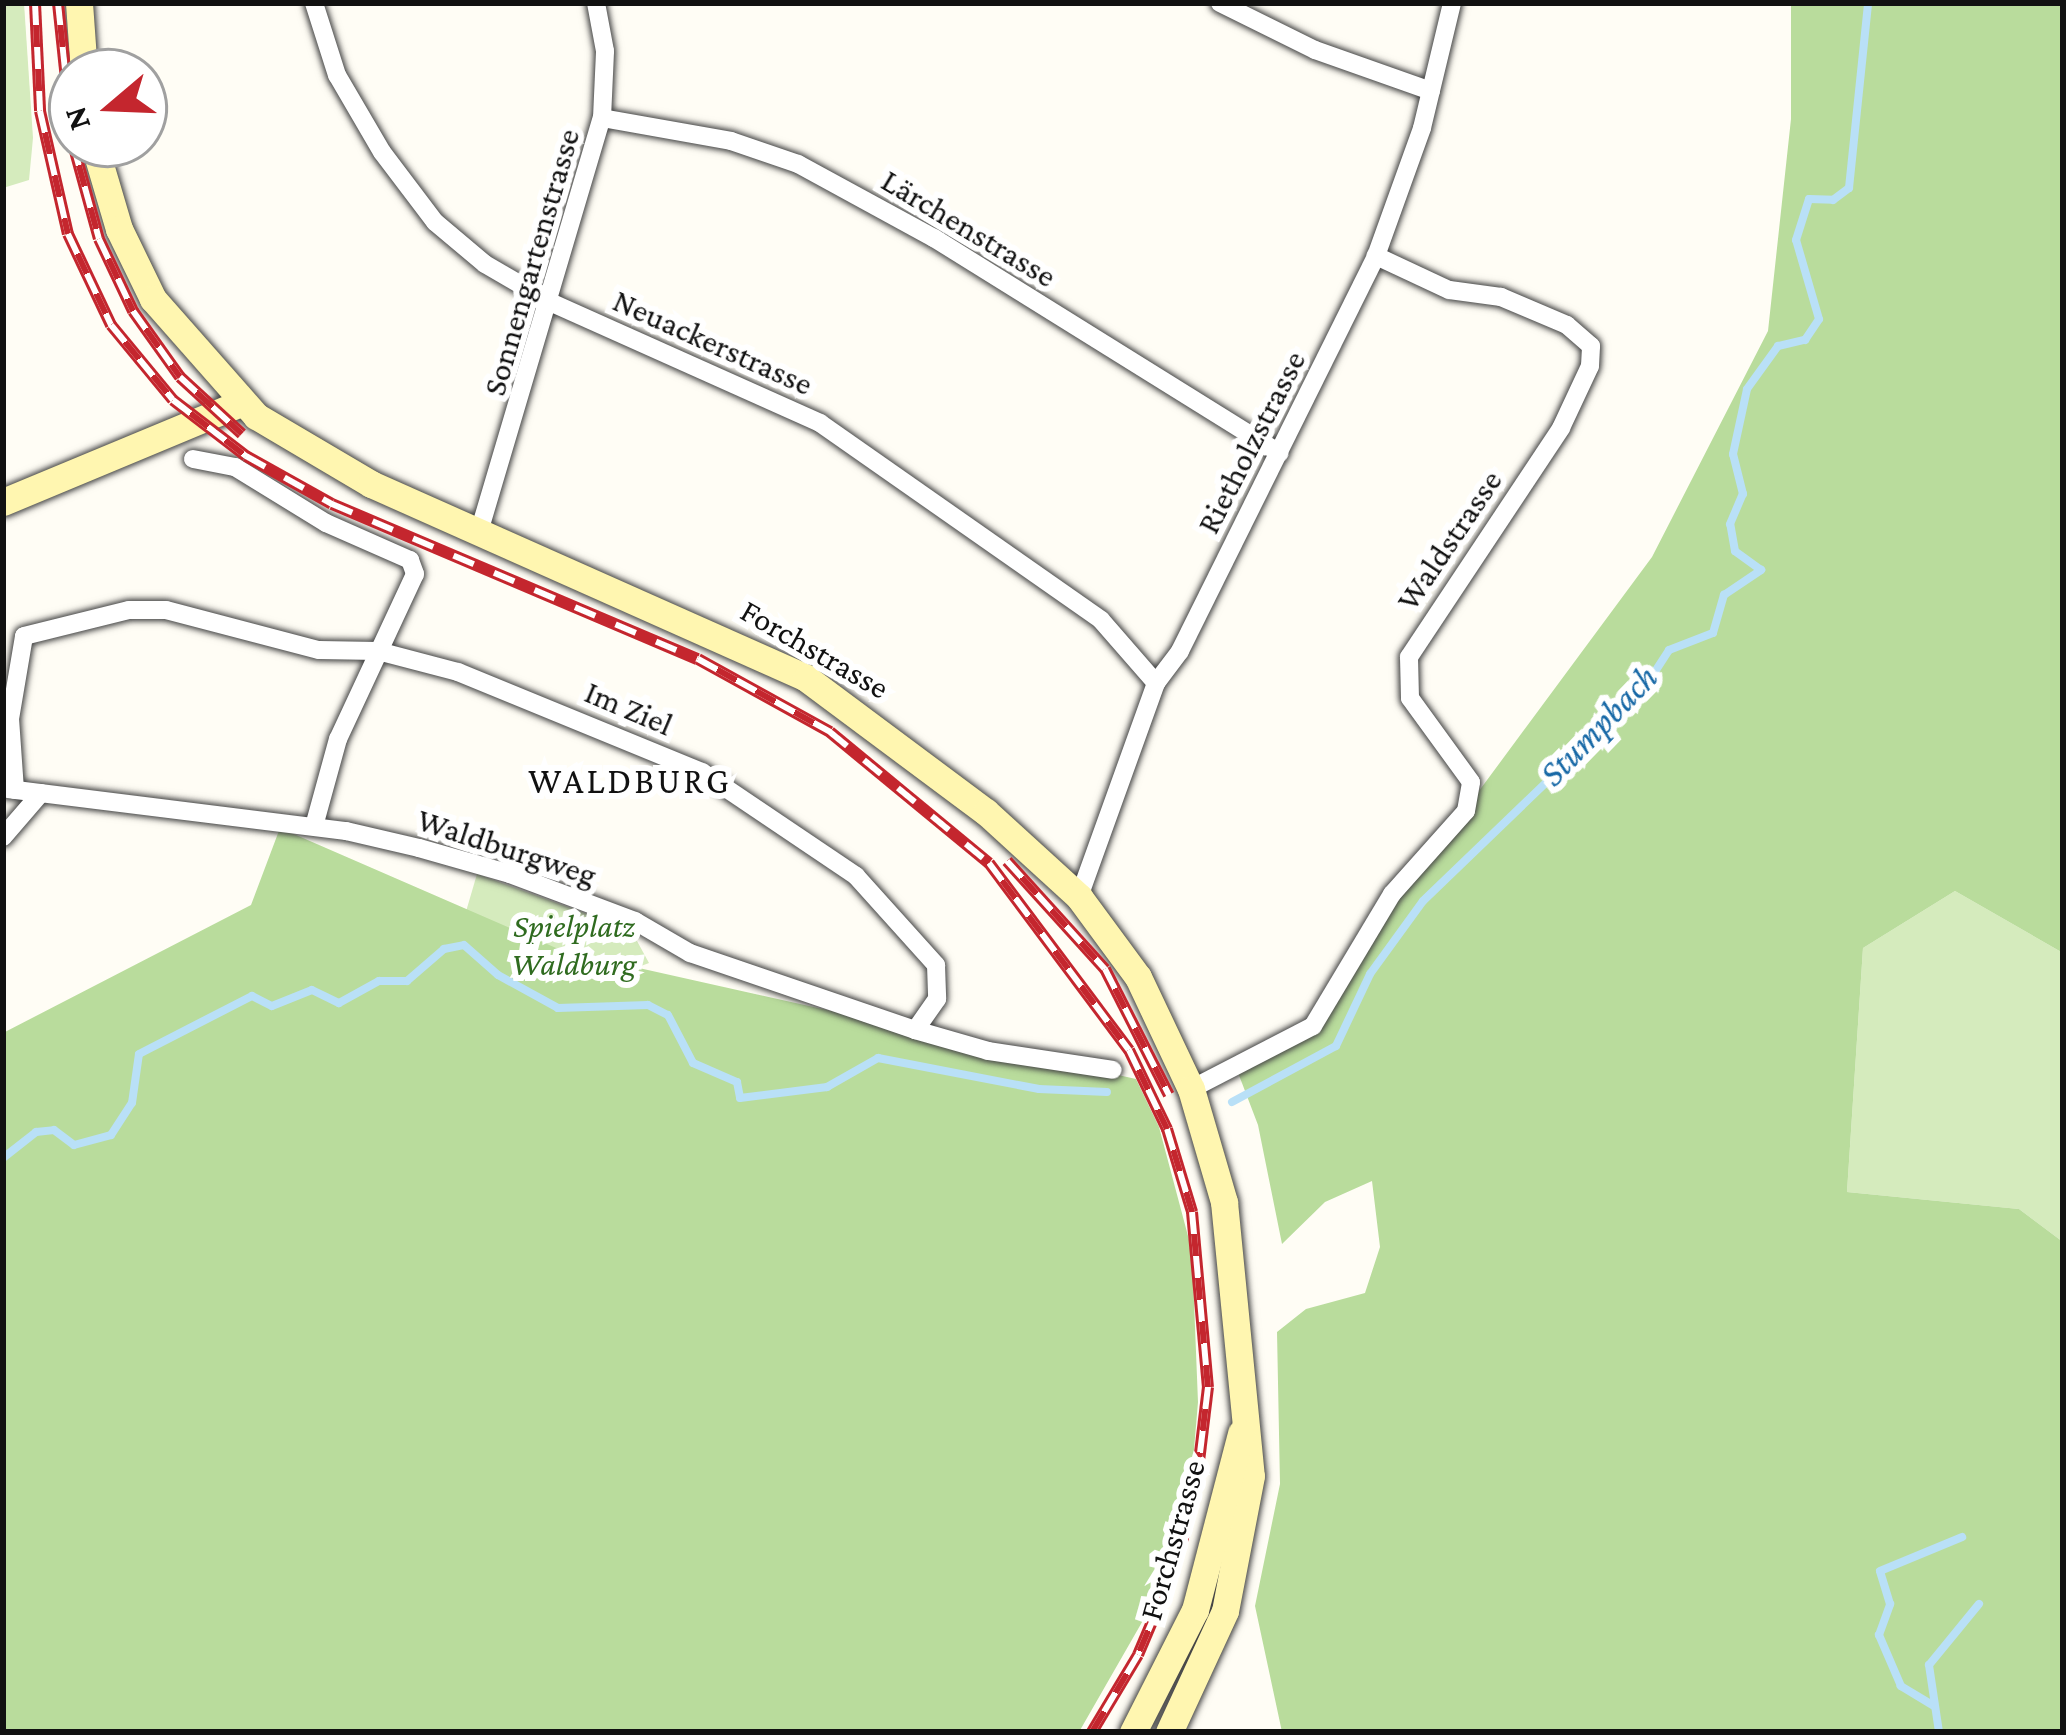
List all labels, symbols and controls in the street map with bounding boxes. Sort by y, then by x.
north arrow [48,48,168,168]
text: N [55,102,97,136]
street label: Sonnengartenstrasse [474,124,588,400]
street label: Lärchenstrasse [874,160,1064,296]
street label: Neuackerstrasse [607,280,819,404]
street label: Rietholzstrasse [1188,344,1314,540]
street label: Waldstrasse [1388,462,1510,618]
street label: Forchstrasse [734,591,896,707]
water label: Stumpbach [1531,656,1667,796]
street label: Im Ziel [579,672,679,744]
district label: WALDBURG [528,760,732,804]
street label: Waldburgweg [412,799,602,895]
park label: Spielplatz Waldburg [512,906,636,984]
street label: Forchstrasse [1130,1455,1214,1625]

